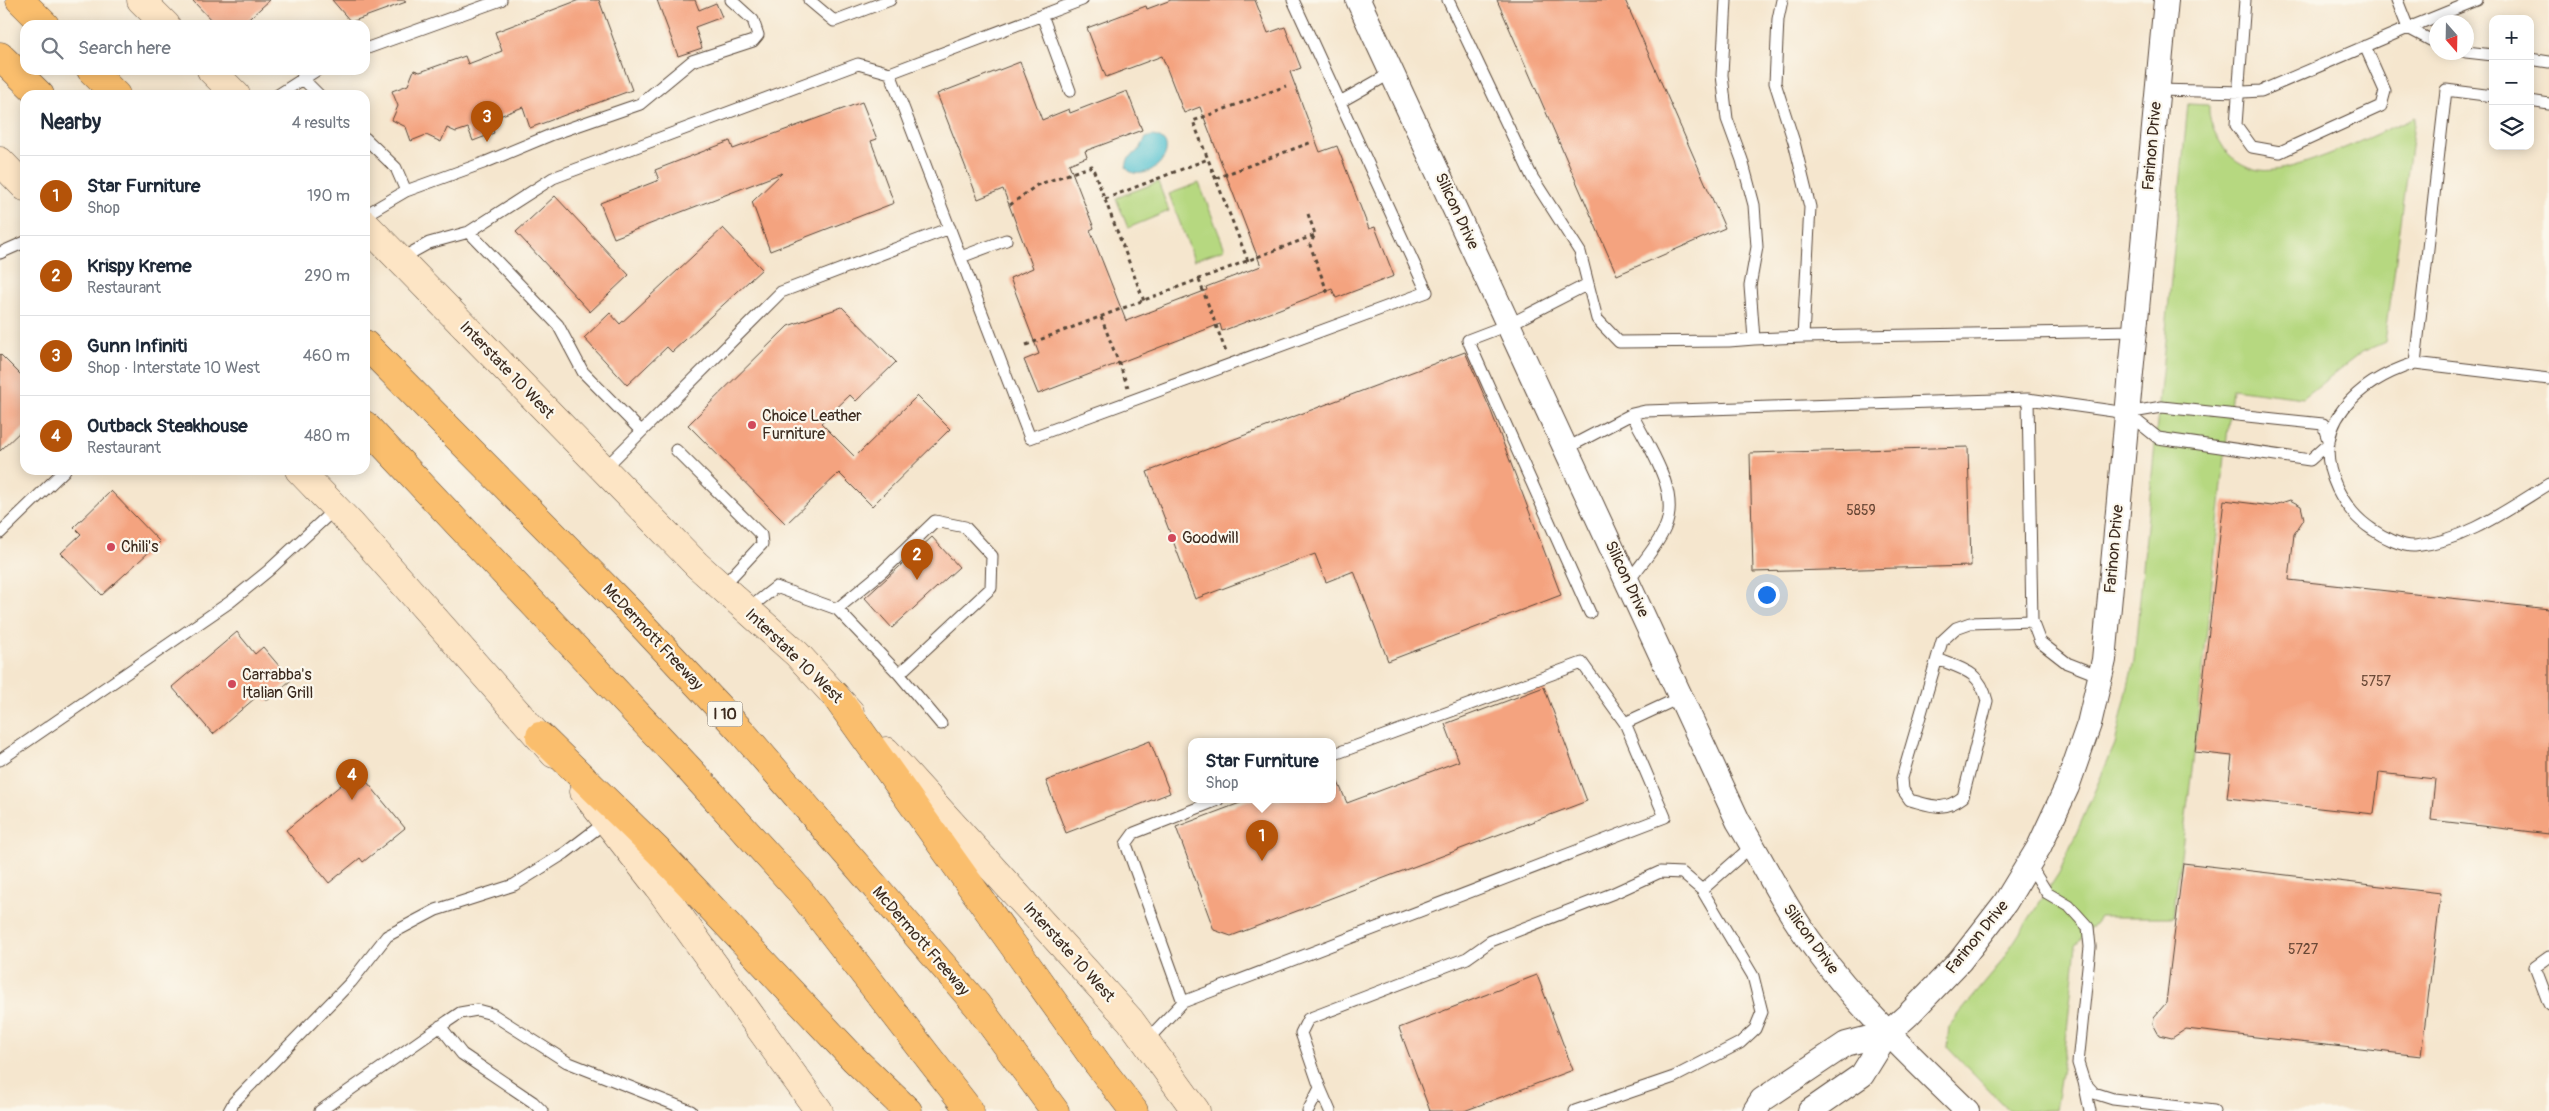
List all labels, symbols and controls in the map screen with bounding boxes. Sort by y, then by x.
north arrow [2429,15,2474,60]
map controls [2489,15,2534,150]
button: + [2489,15,2534,60]
search box [20,20,370,75]
icon: search [38,34,66,62]
text: Search here [78,36,171,60]
button: − [2489,60,2534,105]
pin: 3 [471,101,503,142]
street label: Farinon Drive [2138,101,2166,191]
button: layers [2489,105,2534,150]
text: Nearby [40,109,101,136]
text: 4 results [292,113,350,133]
street label: Silicon Drive [1431,170,1483,253]
text: Star Furniture [87,174,200,198]
text: 1 [53,186,59,206]
text: 190 m [307,186,350,206]
text: Shop [87,198,120,218]
text: Krispy Kreme [87,254,192,278]
text: 2 [52,266,60,286]
text: 290 m [304,266,350,286]
text: Restaurant [87,278,161,298]
street label: Interstate 10 West [455,317,559,423]
text: Gunn Infiniti [87,334,187,358]
text: 3 [52,346,60,366]
text: 460 m [303,346,350,366]
text: Shop · Interstate 10 West [87,358,260,378]
place label: Choice Leather Furniture [762,406,862,444]
text: Outback Steakhouse [87,414,248,438]
marker: Choice Leather Furniture [746,419,758,431]
text: 4 [51,426,61,446]
text: 480 m [304,426,350,446]
text: Restaurant [87,438,161,458]
house number: 5859 [1846,502,1876,519]
street label: Farinon Drive [2100,504,2128,594]
place label: Goodwill [1182,528,1239,548]
marker: Goodwill [1166,532,1178,544]
place label: Chili's [121,537,158,557]
street label: Silicon Drive [1601,538,1653,621]
pin: 2 [901,539,933,580]
marker: Chili's [105,541,117,553]
street label: McDermott Freeway [599,580,708,695]
your location [1754,582,1780,608]
street label: Interstate 10 West [741,604,847,708]
place label: Carrabba's Italian Grill [242,665,313,703]
house number: 5757 [2361,673,2392,690]
marker: Carrabba's Italian Grill [226,678,238,690]
road number: I 10 [708,702,742,726]
popup [1188,738,1336,803]
text: Star Furniture [1205,749,1319,773]
pin: 4 [336,759,368,800]
text: Shop [1205,773,1238,793]
pin: 1 [1246,820,1278,861]
street label: McDermott Freeway [868,882,974,1000]
street label: Farinon Drive [1941,896,2013,978]
street label: Interstate 10 West [1019,898,1119,1007]
street label: Silicon Drive [1779,900,1843,978]
house number: 5727 [2288,941,2319,958]

